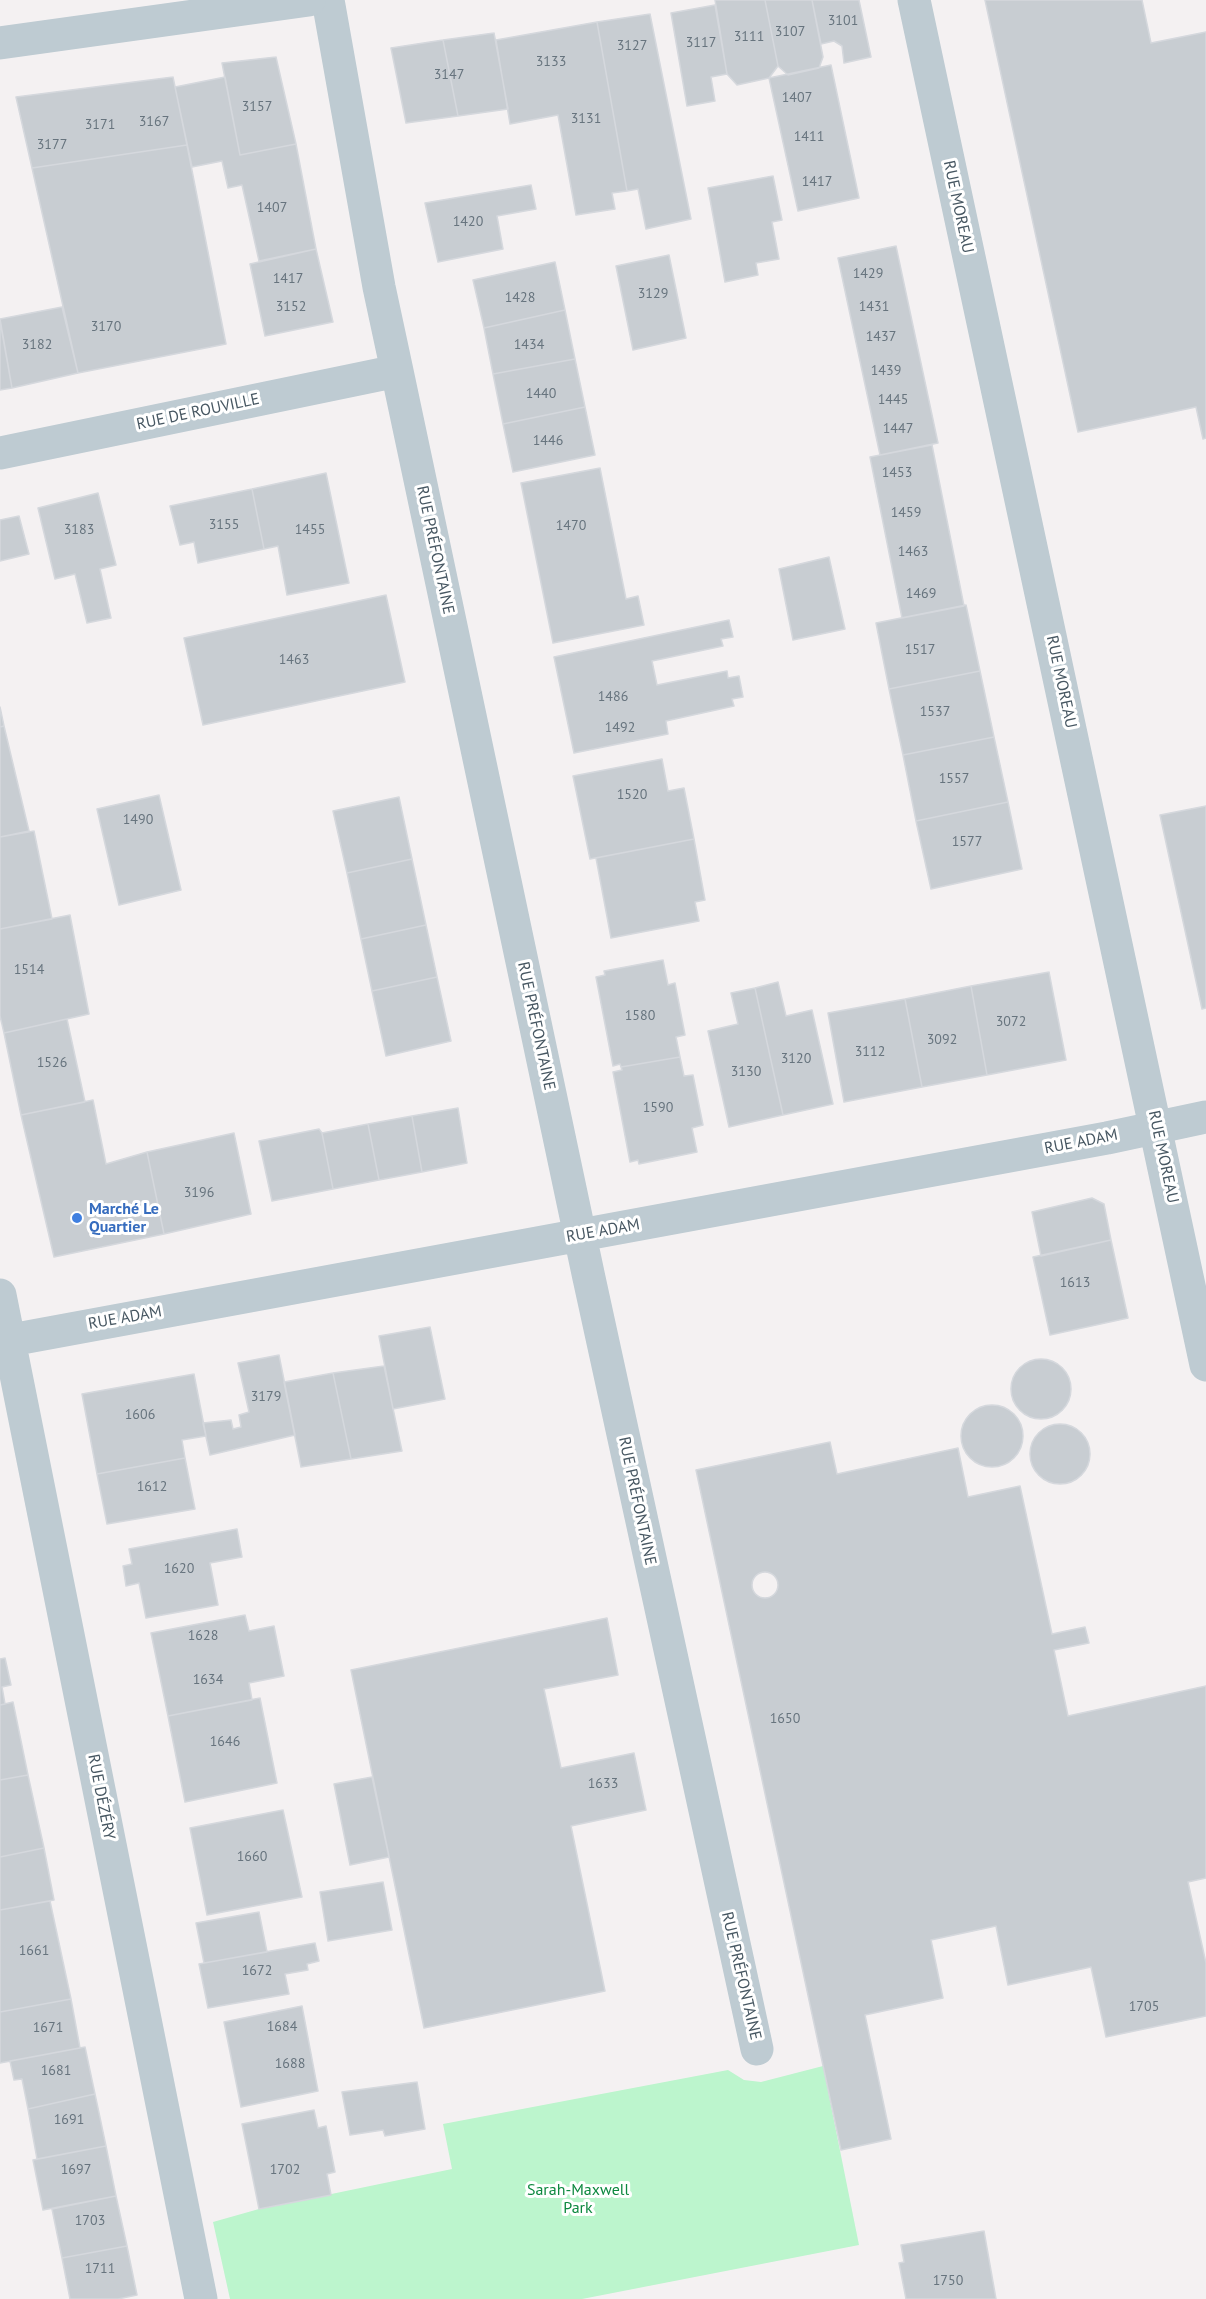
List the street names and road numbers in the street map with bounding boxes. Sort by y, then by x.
street label: RUE MOREAU [939,159,977,255]
street label: RUE DE ROUVILLE [135,390,261,434]
street label: RUE PRÉFONTAINE [412,484,458,616]
street label: RUE MOREAU [1042,634,1080,730]
street label: RUE PRÉFONTAINE [513,960,559,1092]
street label: RUE MOREAU [1144,1109,1182,1205]
street label: RUE ADAM [1043,1125,1119,1159]
street label: RUE ADAM [565,1215,641,1247]
street label: RUE ADAM [87,1302,163,1334]
street label: RUE PRÉFONTAINE [614,1435,660,1567]
street label: RUE DÉZÉRY [83,1753,119,1841]
street label: RUE PRÉFONTAINE [717,1910,765,2042]

